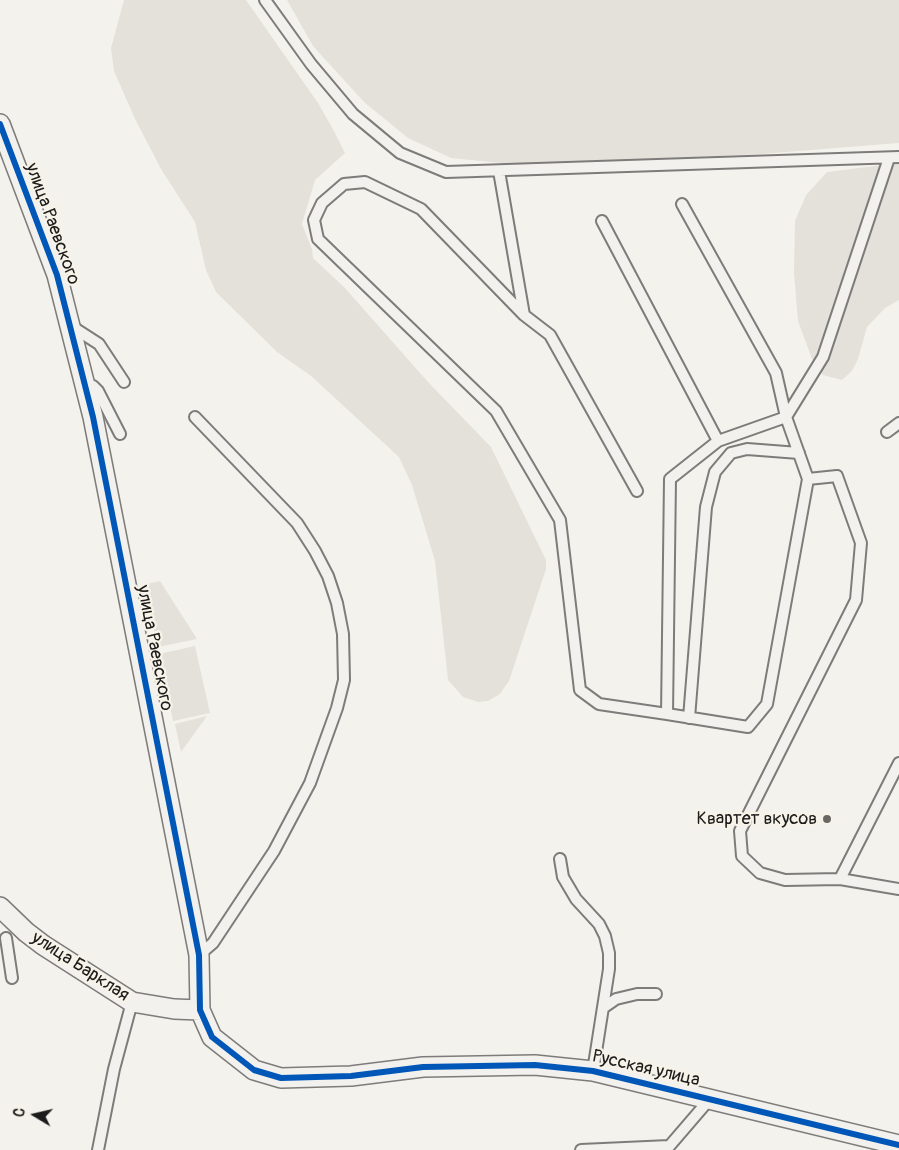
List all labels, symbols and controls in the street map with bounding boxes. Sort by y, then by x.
street label: улица Раевского [20,160,84,288]
street label: улица Раевского [131,583,177,713]
place label: Квартет вкусов [697,808,817,830]
marker: Квартет вкусов [821,813,833,825]
street label: улица Барклая [27,927,133,1007]
street label: Русская улица [590,1046,702,1092]
north arrow [10,1090,60,1140]
text: С [11,1107,29,1118]

